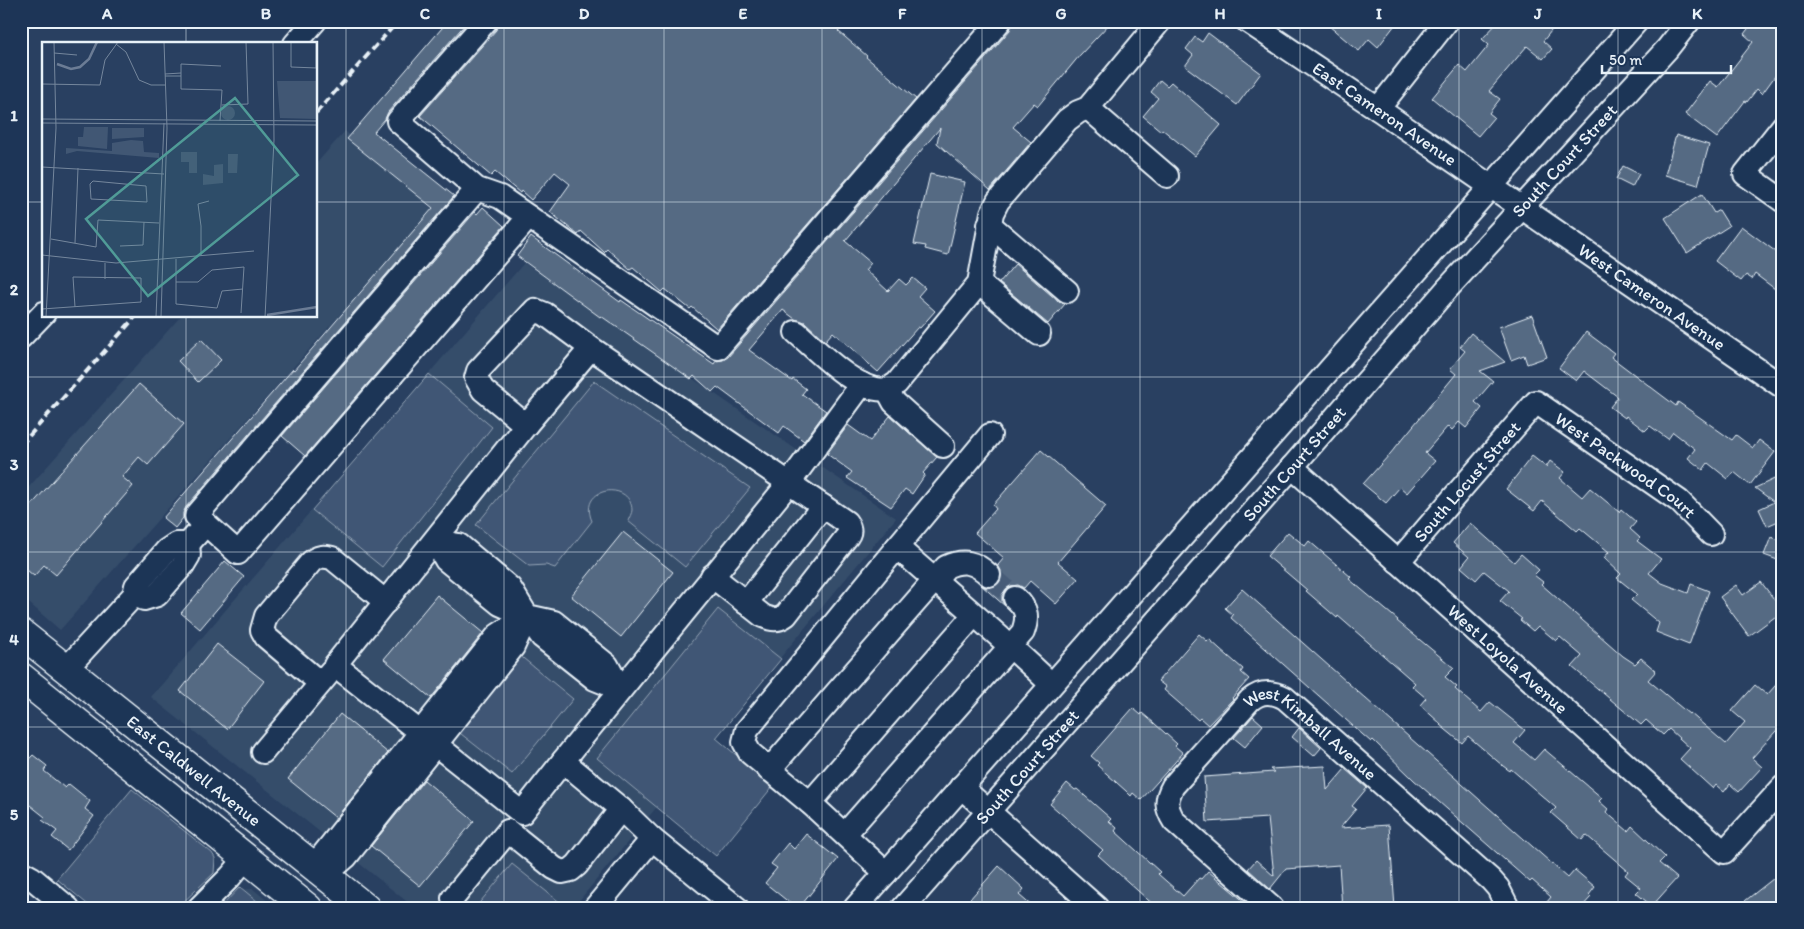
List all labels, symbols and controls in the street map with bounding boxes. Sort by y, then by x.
text: A [101,4,113,23]
text: B [261,4,272,23]
text: C [420,4,431,23]
text: D [579,4,590,23]
text: E [739,4,748,23]
text: F [898,4,907,23]
text: G [1055,4,1067,23]
text: H [1214,4,1226,23]
text: I [1376,4,1382,23]
text: J [1533,4,1542,23]
text: K [1692,4,1703,23]
inset map [42,42,318,318]
scale bar [1602,42,1730,74]
text: 50 m [1609,51,1642,69]
street label: East Cameron Avenue [1308,57,1461,171]
street label: South Court Street [1507,99,1622,222]
text: 1 [10,106,18,125]
street label: West Cameron Avenue [1574,239,1730,355]
text: 2 [10,280,19,299]
street label: South Court Street [1238,402,1351,526]
street label: West Packwood Court [1551,408,1701,523]
street label: South Locust Street [1409,417,1526,547]
text: 3 [10,455,19,474]
street label: West Loyola Avenue [1443,600,1573,719]
text: 4 [9,630,19,649]
street label: West Kimball Avenue [1238,682,1381,785]
street label: South Court Street [971,705,1084,829]
street label: East Caldwell Avenue [122,710,266,831]
text: 5 [10,805,19,824]

